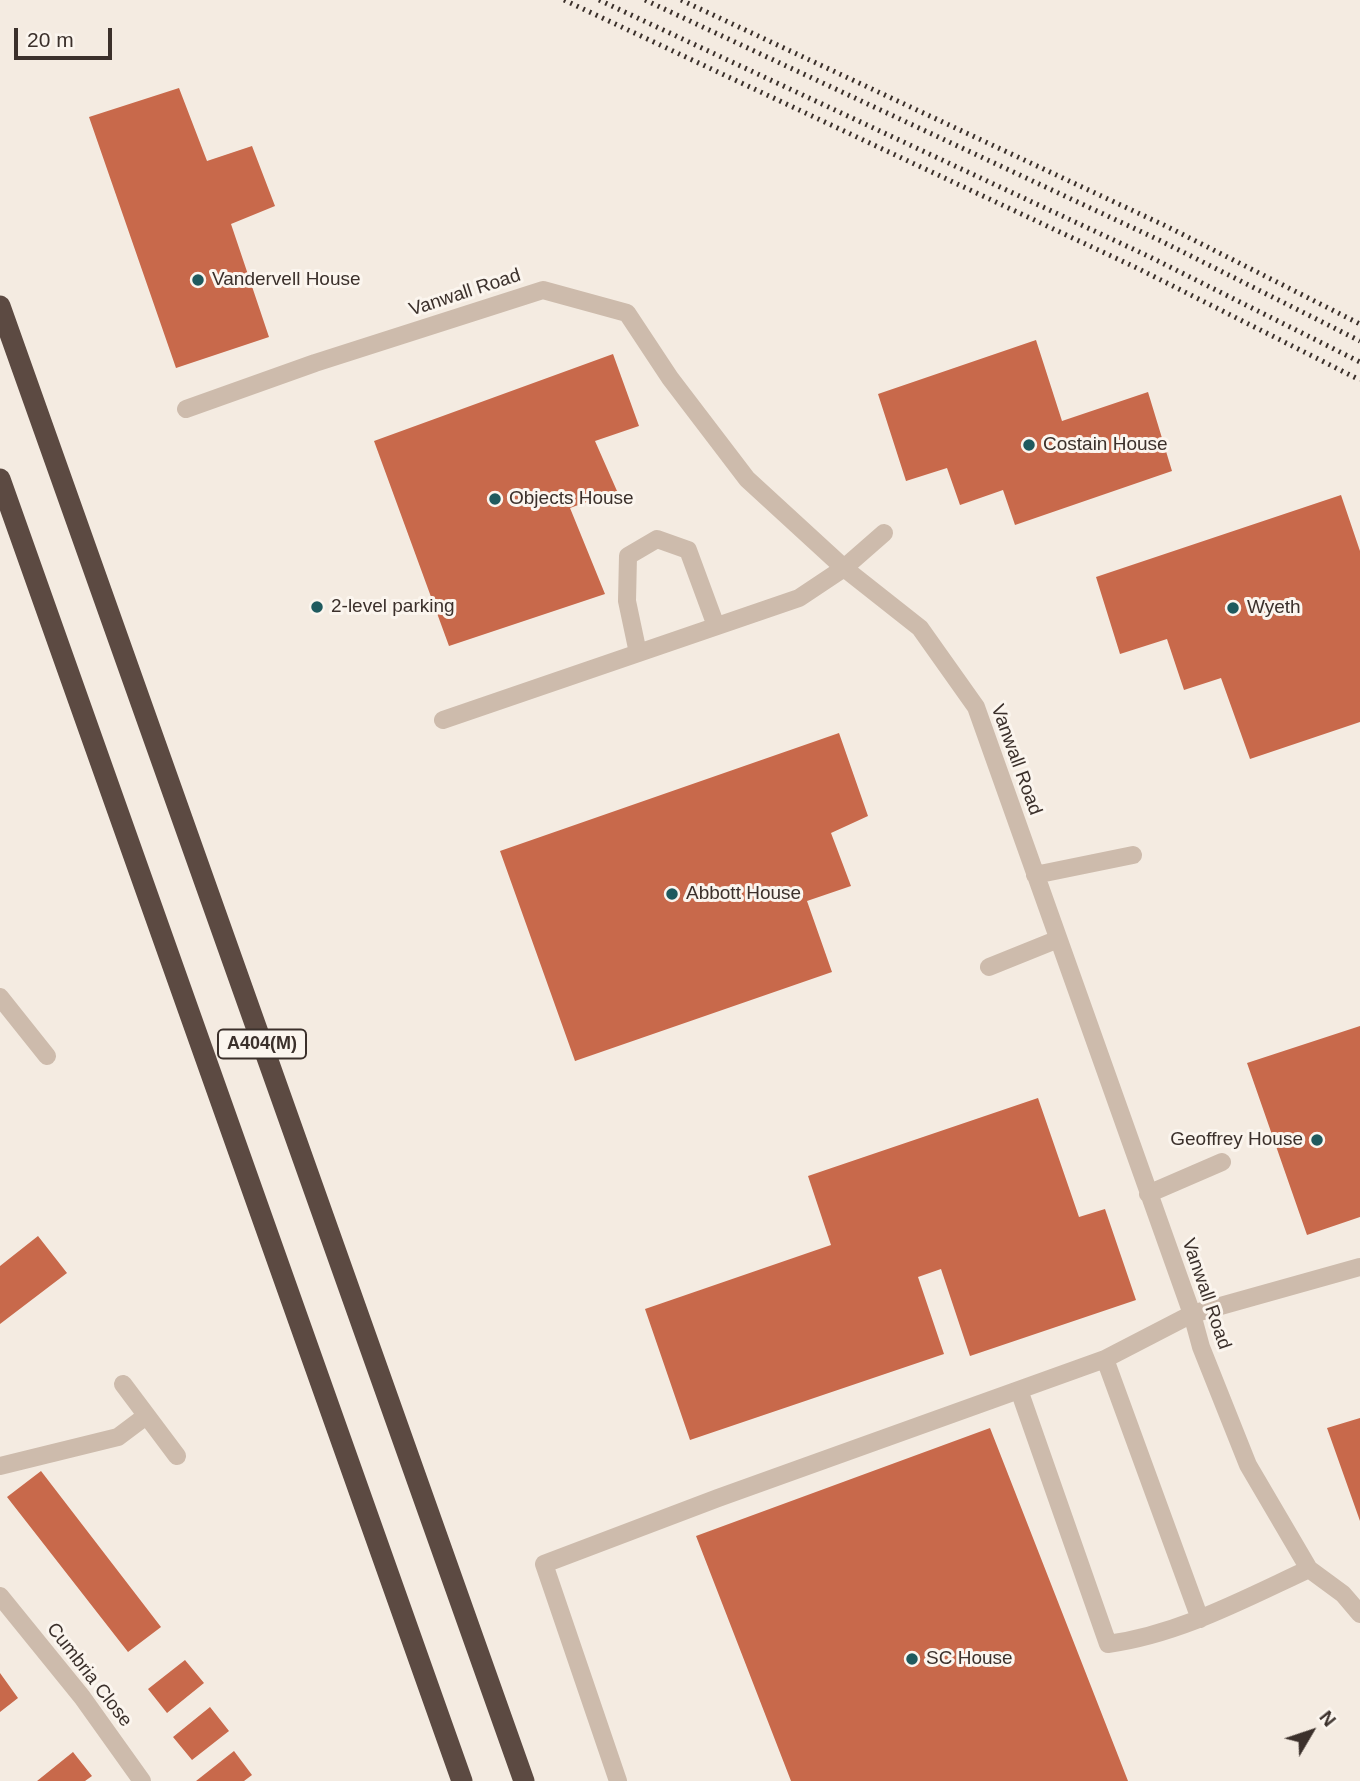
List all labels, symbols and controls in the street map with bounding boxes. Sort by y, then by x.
scale bar [18,14,116,58]
text: 20 m [27,28,74,51]
street label: Vanwall Road [406,264,524,322]
place label: Vandervell House [212,269,361,291]
marker: Vandervell House [190,272,206,288]
place label: Costain House [1043,434,1168,456]
marker: Costain House [1021,437,1037,453]
place label: Objects House [509,488,634,510]
marker: Objects House [487,491,503,507]
place label: 2-level parking [331,596,455,618]
place label: Wyeth [1247,597,1301,619]
marker: 2-level parking [309,599,325,615]
marker: Wyeth [1225,600,1241,616]
street label: Vanwall Road [985,702,1047,818]
place label: Abbott House [686,883,801,905]
marker: Abbott House [664,886,680,902]
road number: A404(M) [218,1030,306,1058]
place label: Geoffrey House [1170,1129,1303,1151]
marker: Geoffrey House [1309,1132,1325,1148]
street label: Vanwall Road [1176,1236,1236,1352]
street label: Cumbria Close [41,1618,137,1732]
place label: SC House [926,1648,1013,1670]
marker: SC House [904,1651,920,1667]
north arrow [1276,1697,1346,1767]
text: N [1315,1707,1340,1730]

